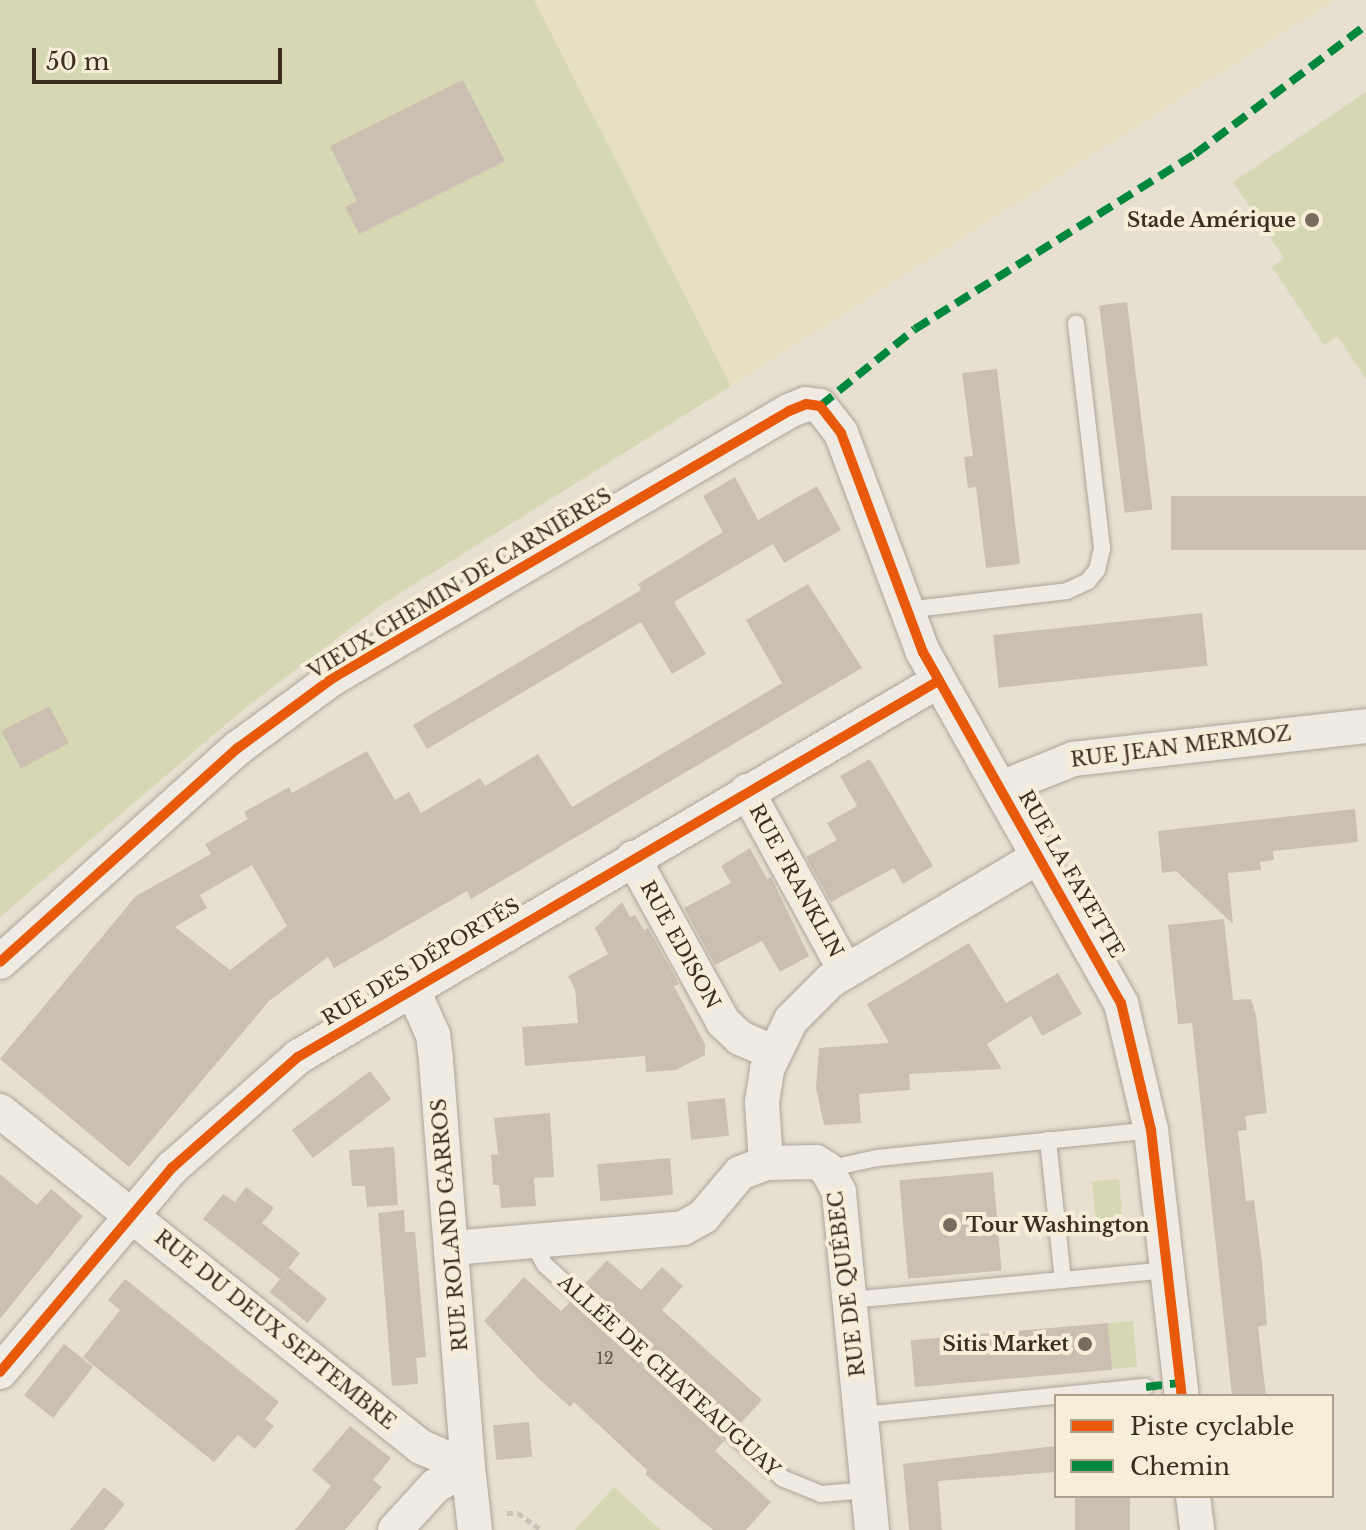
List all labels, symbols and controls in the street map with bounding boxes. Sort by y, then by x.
scale bar [36,32,286,82]
text: 50 m [46,47,109,76]
place label: Stade Amérique [1126,208,1296,232]
marker: Stade Amérique [1303,211,1321,229]
street label: VIEUX CHEMIN DE CARNIÈRES [304,484,616,684]
street label: RUE JEAN MERMOZ [1069,722,1293,772]
street label: RUE LA FAYETTE [1013,786,1129,962]
street label: RUE FRANKLIN [744,800,848,962]
street label: RUE EDISON [635,877,725,1013]
street label: RUE DES DÉPORTÉS [318,893,524,1031]
street label: RUE ROLAND GARROS [427,1098,473,1352]
street label: RUE DE QUÉBEC [824,1190,870,1378]
place label: Tour Washington [966,1213,1151,1237]
marker: Tour Washington [941,1216,959,1234]
street label: RUE DU DEUX SEPTEMBRE [150,1225,400,1435]
street label: ALLÉE DE CHATEAUGUAY [553,1270,785,1482]
place label: Sitis Market [943,1332,1069,1356]
marker: Sitis Market [1076,1335,1094,1353]
house number: 12 [597,1348,613,1368]
legend [1054,1394,1334,1498]
text: Piste cyclable [1130,1412,1294,1441]
text: Chemin [1130,1452,1230,1481]

